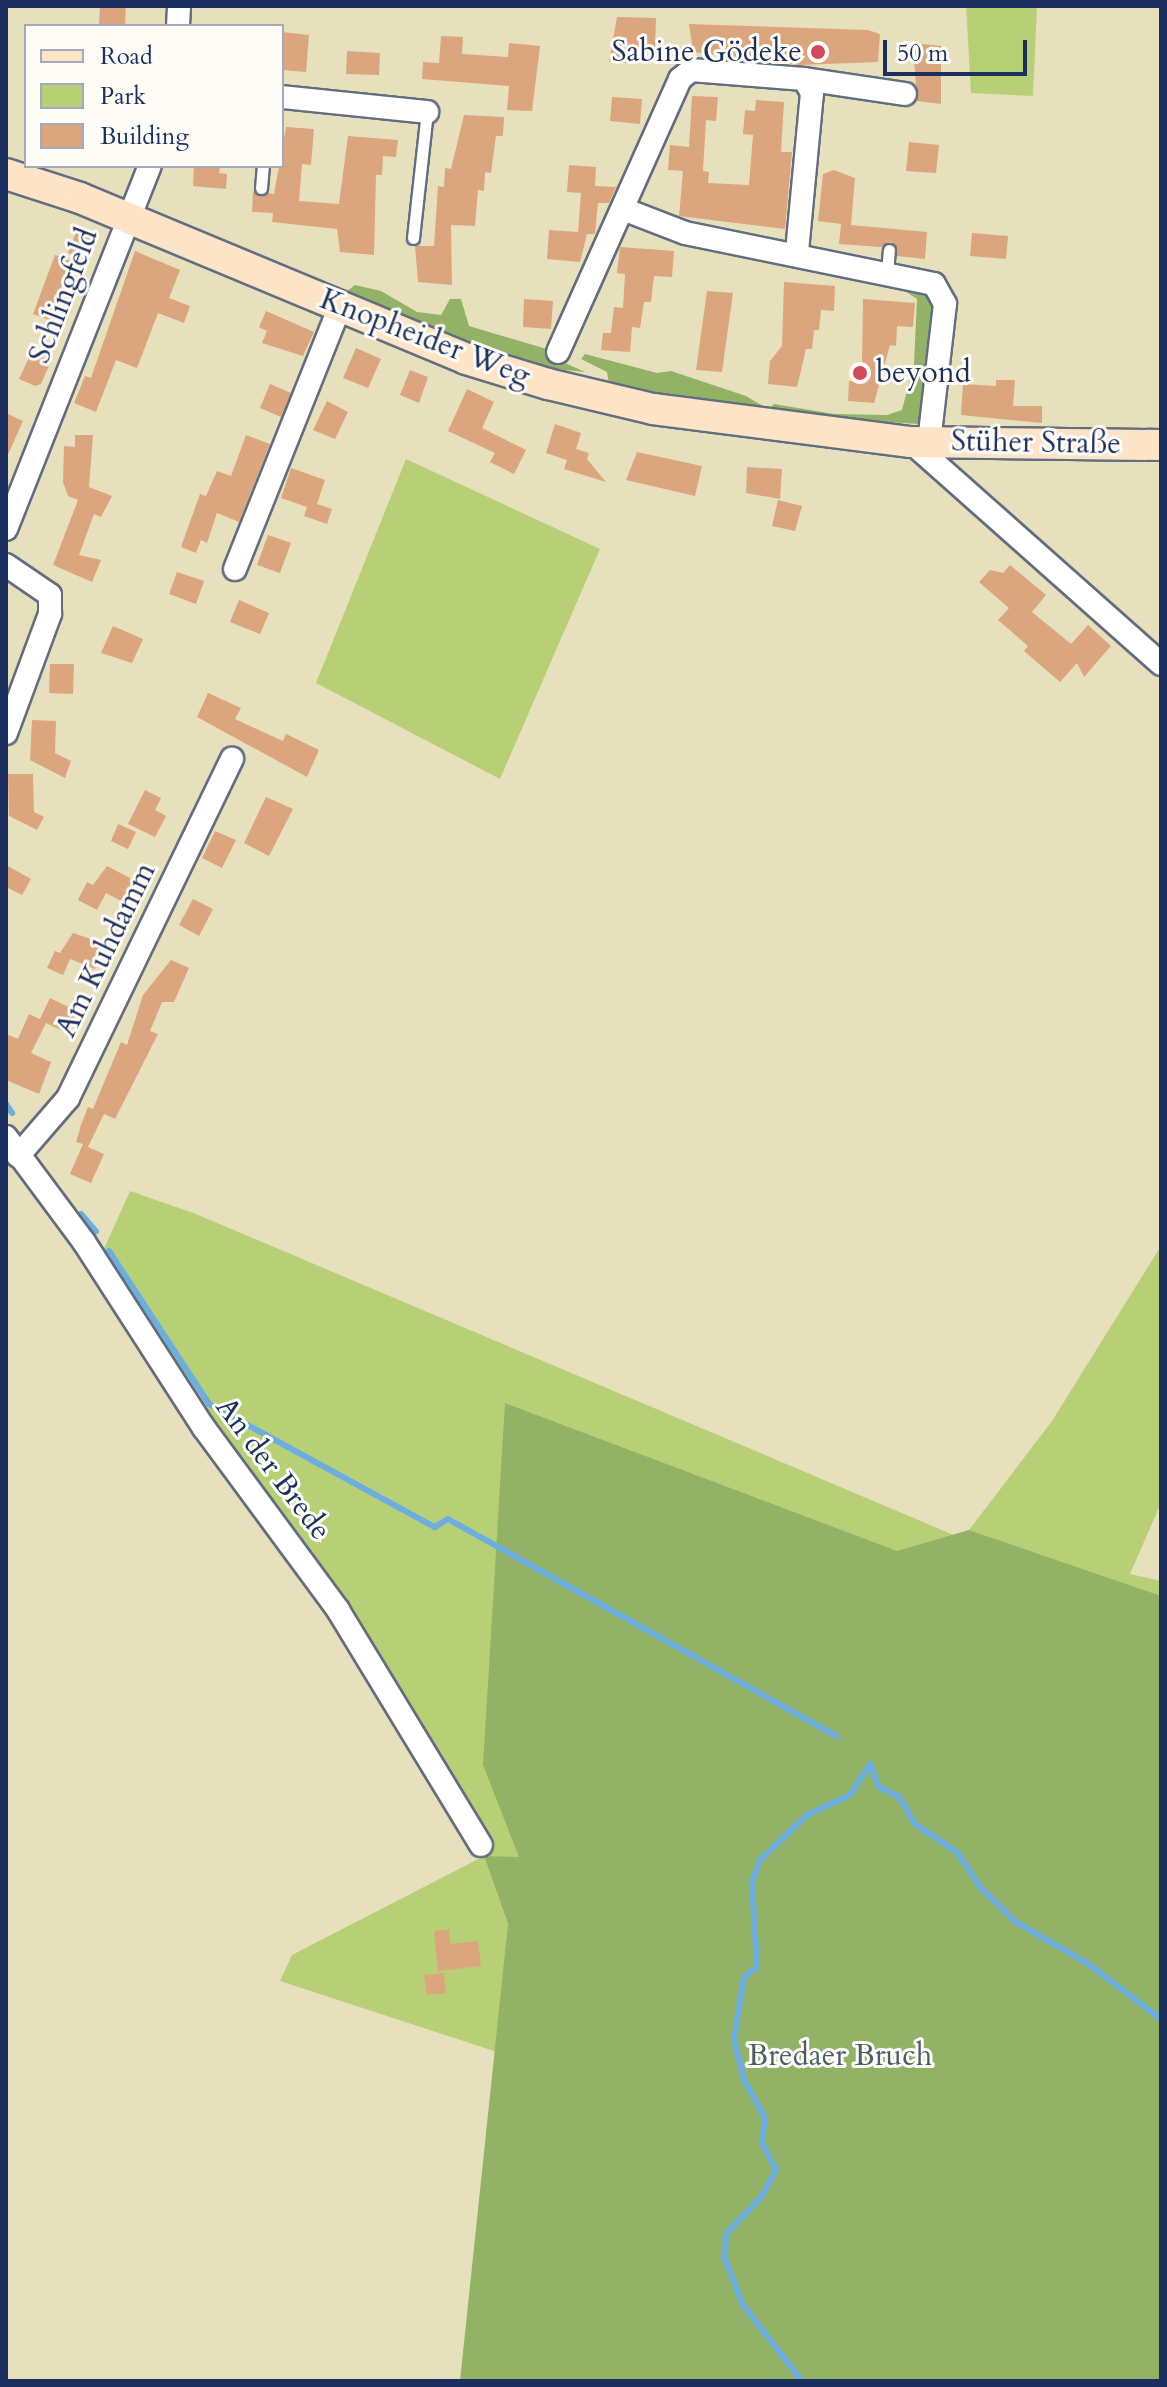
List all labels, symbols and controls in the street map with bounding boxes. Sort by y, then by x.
legend [24,24,284,168]
scale bar [887,24,1031,74]
place label: Sabine Gödeke [612,34,802,70]
text: 50 m [897,37,948,70]
text: Road [100,40,153,73]
marker: Sabine Gödeke [809,43,827,61]
text: Park [100,80,146,113]
text: Building [100,120,189,153]
street label: Schlingfeld [22,224,106,368]
street label: Knopheider Weg [315,281,535,395]
place label: beyond [876,355,971,391]
marker: beyond [851,364,869,382]
street label: Stüher Straße [951,424,1121,462]
street label: Am Kuhdamm [48,857,164,1043]
street label: An der Brede [208,1390,338,1548]
park label: Bredaer Bruch [748,2038,932,2074]

